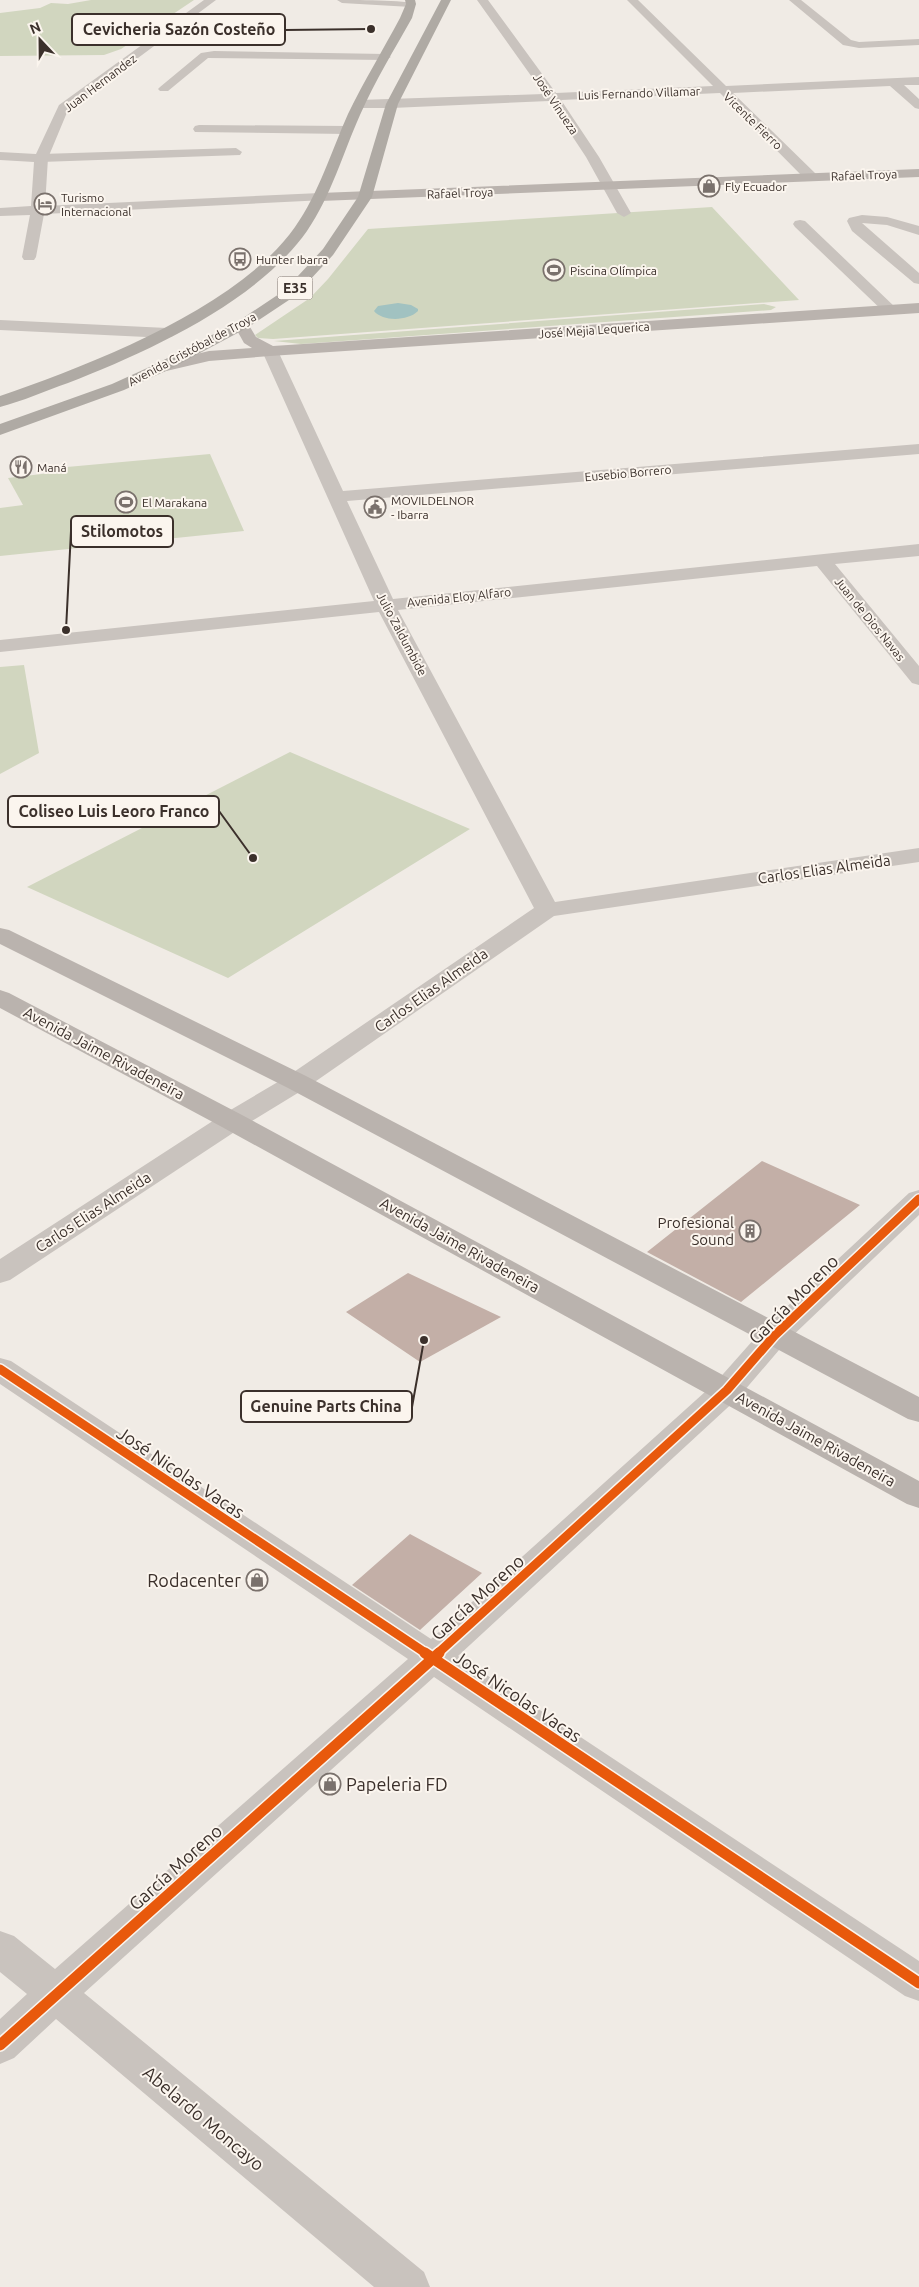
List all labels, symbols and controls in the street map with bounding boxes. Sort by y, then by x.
callout: Cevicheria Sazón Costeño [72,14,285,45]
north arrow [15,15,65,65]
text: N [27,19,43,37]
text: Cevicheria Sazón Costeño [83,20,275,38]
street label: Juan Hernandez [61,51,139,114]
street label: José Vinueza [531,71,581,137]
street label: Luis Fernando Villamar [578,84,701,102]
street label: Vicente Fierro [721,90,785,152]
street label: Rafael Troya [830,167,898,183]
shop icon: Fly Ecuador [697,174,721,198]
place label: Fly Ecuador [725,180,787,193]
street label: Rafael Troya [426,185,494,201]
place label: Turismo Internacional [61,191,132,218]
hotel icon: Turismo Internacional [33,192,57,216]
bus stop icon: Hunter Ibarra [228,247,252,271]
place label: Hunter Ibarra [256,253,328,266]
sports icon: Piscina Olímpica [542,258,566,282]
place label: Piscina Olímpica [570,264,657,277]
road number: E35 [278,276,312,300]
street label: Avenida Cristóbal de Troya [126,310,258,388]
street label: José Mejia Lequerica [538,320,650,340]
restaurant icon: Maná [9,455,33,479]
place label: Maná [37,461,67,474]
street label: Eusebio Borrero [584,463,672,483]
sports icon: El Marakana [114,490,138,514]
place label: MOVILDELNOR - Ibarra [391,494,475,521]
public building icon: MOVILDELNOR - Ibarra [363,495,387,519]
place label: El Marakana [142,496,207,509]
callout: Stilomotos [71,516,173,547]
text: Stilomotos [81,522,163,540]
street label: Juan de Dios Navas [832,575,908,663]
street label: Avenida Eloy Alfaro [406,585,512,609]
street label: Julio Zaldumbide [375,590,429,678]
callout: Coliseo Luis Leoro Franco [8,796,219,827]
text: Coliseo Luis Leoro Franco [18,802,210,820]
street label: Carlos Elias Almeida [757,851,891,887]
street label: Carlos Elias Almeida [371,945,491,1035]
street label: Avenida Jaime Rivadeneira [21,1003,187,1103]
street label: Carlos Elias Almeida [32,1168,154,1256]
street label: Avenida Jaime Rivadeneira [377,1194,543,1296]
place label: Profesional Sound [657,1214,734,1248]
building icon: Profesional Sound [738,1219,762,1243]
street label: García Moreno [744,1250,842,1348]
street label: Avenida Jaime Rivadeneira [733,1388,899,1490]
callout: Genuine Parts China [241,1391,412,1422]
text: Genuine Parts China [250,1397,402,1415]
street label: José Nicolas Vacas [114,1422,249,1522]
street label: García Moreno [427,1550,527,1644]
shop icon: Rodacenter [245,1568,269,1592]
place label: Rodacenter [147,1570,241,1590]
street label: José Nicolas Vacas [451,1646,586,1746]
shop icon: Papeleria FD [318,1772,342,1796]
place label: Papeleria FD [346,1774,448,1794]
street label: García Moreno [125,1820,225,1914]
street label: Abelardo Moncayo [140,2062,268,2174]

